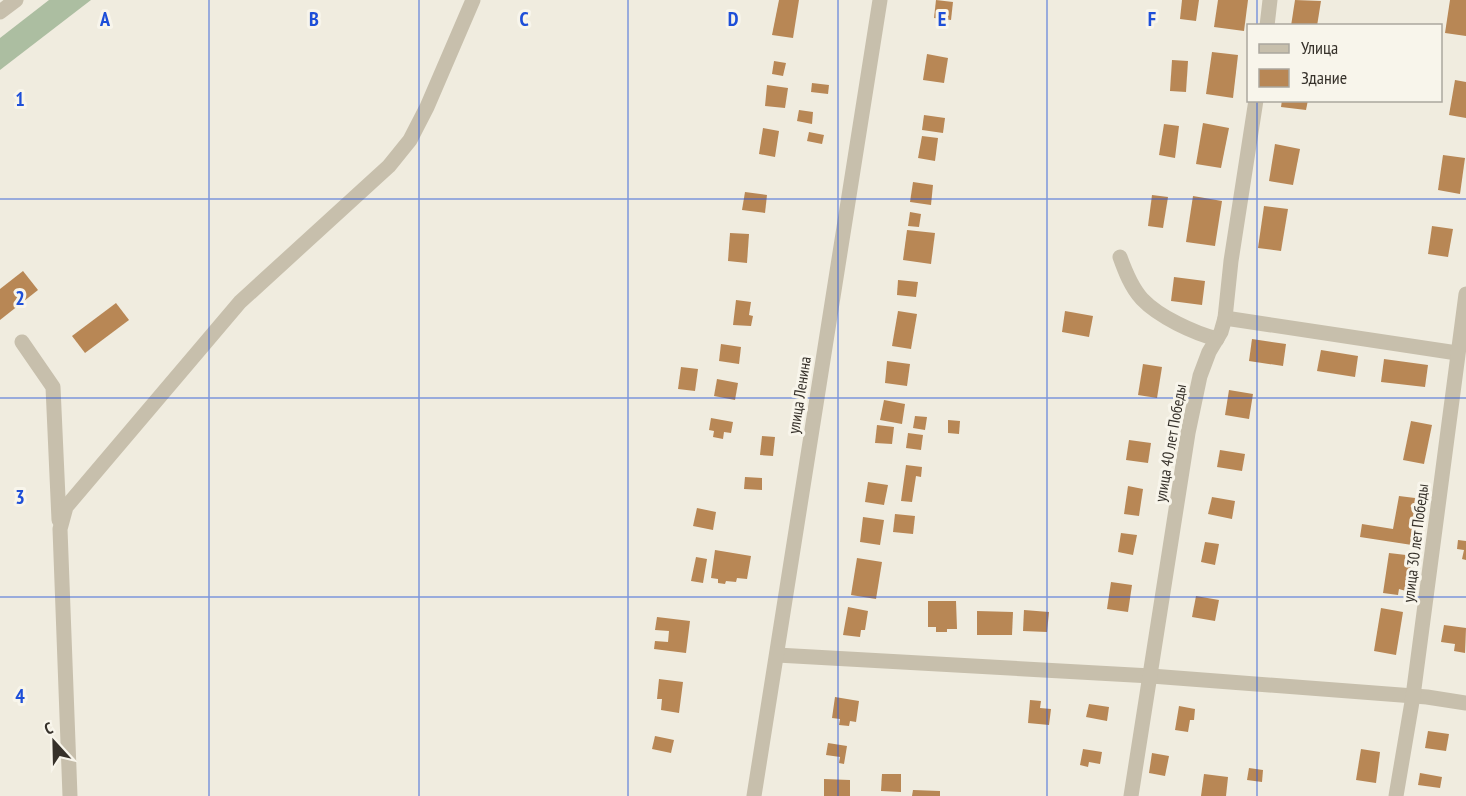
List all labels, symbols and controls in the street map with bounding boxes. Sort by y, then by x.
text: A [99,6,111,32]
text: B [309,6,319,32]
text: C [519,6,529,32]
text: D [728,6,739,32]
text: E [938,6,946,32]
text: F [1148,6,1156,32]
legend [1247,24,1442,102]
text: Улица [1301,36,1338,59]
text: Здание [1301,66,1347,89]
text: 1 [15,86,25,112]
text: 2 [15,285,25,311]
street label: улица Ленина [783,355,815,435]
street label: улица 40 лет Победы [1150,382,1190,504]
street label: улица 30 лет Победы [1398,482,1432,604]
text: 3 [15,484,25,510]
text: 4 [15,683,25,709]
north arrow [24,712,84,772]
text: С [41,717,56,739]

